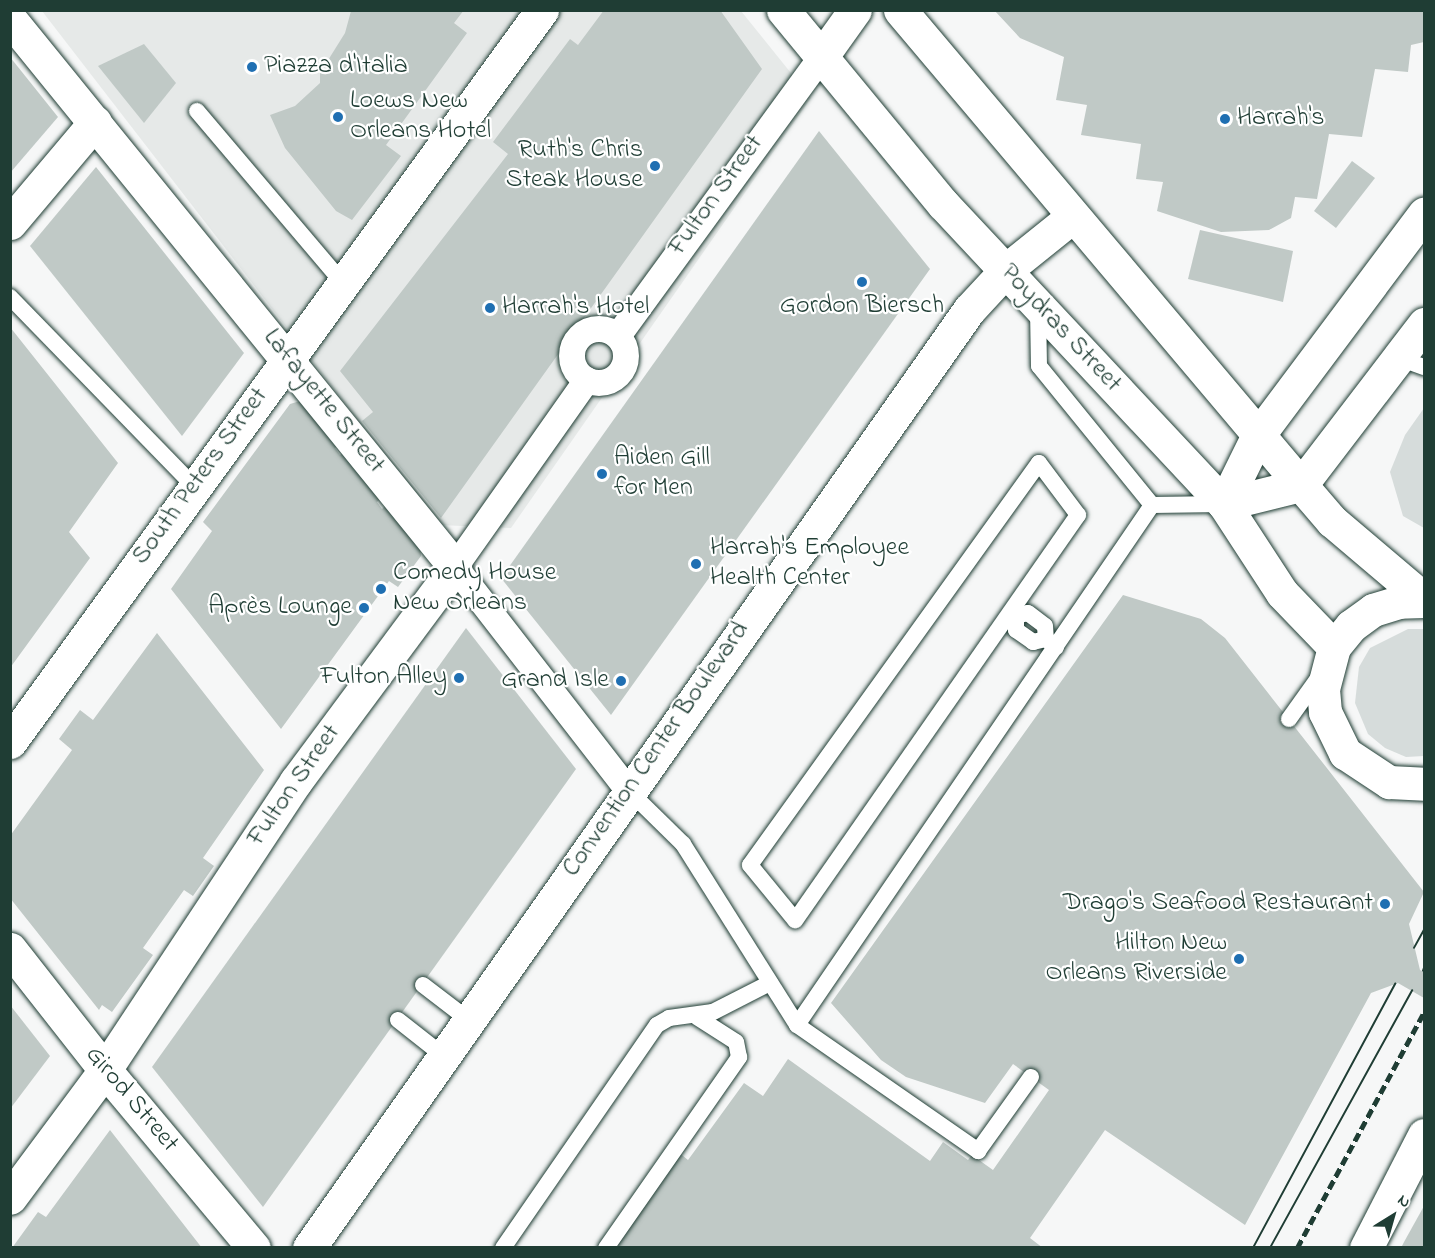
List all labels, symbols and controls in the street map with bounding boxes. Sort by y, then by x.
place label: Piazza d'Italia [264,51,408,83]
marker: Piazza d'Italia [245,60,259,74]
place label: Loews New Orleans Hotel [350,86,491,148]
place label: Harrah's [1237,103,1325,135]
marker: Loews New Orleans Hotel [331,110,345,124]
marker: Harrah's [1218,112,1232,126]
street label: Fulton Street [663,130,771,262]
place label: Ruth's Chris Steak House [506,135,643,196]
marker: Ruth's Chris Steak House [648,159,662,173]
street label: Poydras Street [993,258,1127,400]
marker: Gordon Biersch [855,275,869,289]
place label: Gordon Biersch [780,291,944,323]
place label: Harrah's Hotel [502,292,649,324]
marker: Harrah's Hotel [483,301,497,315]
street label: Lafayette Street [255,323,391,481]
street label: South Peters Street [126,382,276,572]
place label: Aiden Gill for Men [614,443,710,504]
marker: Aiden Gill for Men [595,467,609,481]
place label: Harrah's Employee Health Center [710,533,909,594]
marker: Harrah's Employee Health Center [687,555,705,573]
place label: Comedy House New Orleans [393,558,556,620]
marker: Comedy House New Orleans [374,582,388,596]
place label: Après Lounge [208,592,352,624]
marker: Après Lounge [357,601,371,615]
street label: Convention Center Boulevard [557,616,757,884]
place label: Fulton Alley [320,662,447,694]
place label: Grand Isle [501,665,609,697]
marker: Fulton Alley [452,671,466,685]
marker: Grand Isle [614,674,628,688]
street label: Fulton Street [242,719,348,853]
place label: Drago's Seafood Restaurant [1063,888,1373,920]
marker: Drago's Seafood Restaurant [1378,897,1392,911]
place label: Hilton New Orleans Riverside [1045,928,1227,990]
marker: Hilton New Orleans Riverside [1232,952,1246,966]
street label: Girod Street [78,1040,184,1160]
north arrow [1363,1186,1423,1246]
text: N [1392,1189,1415,1214]

